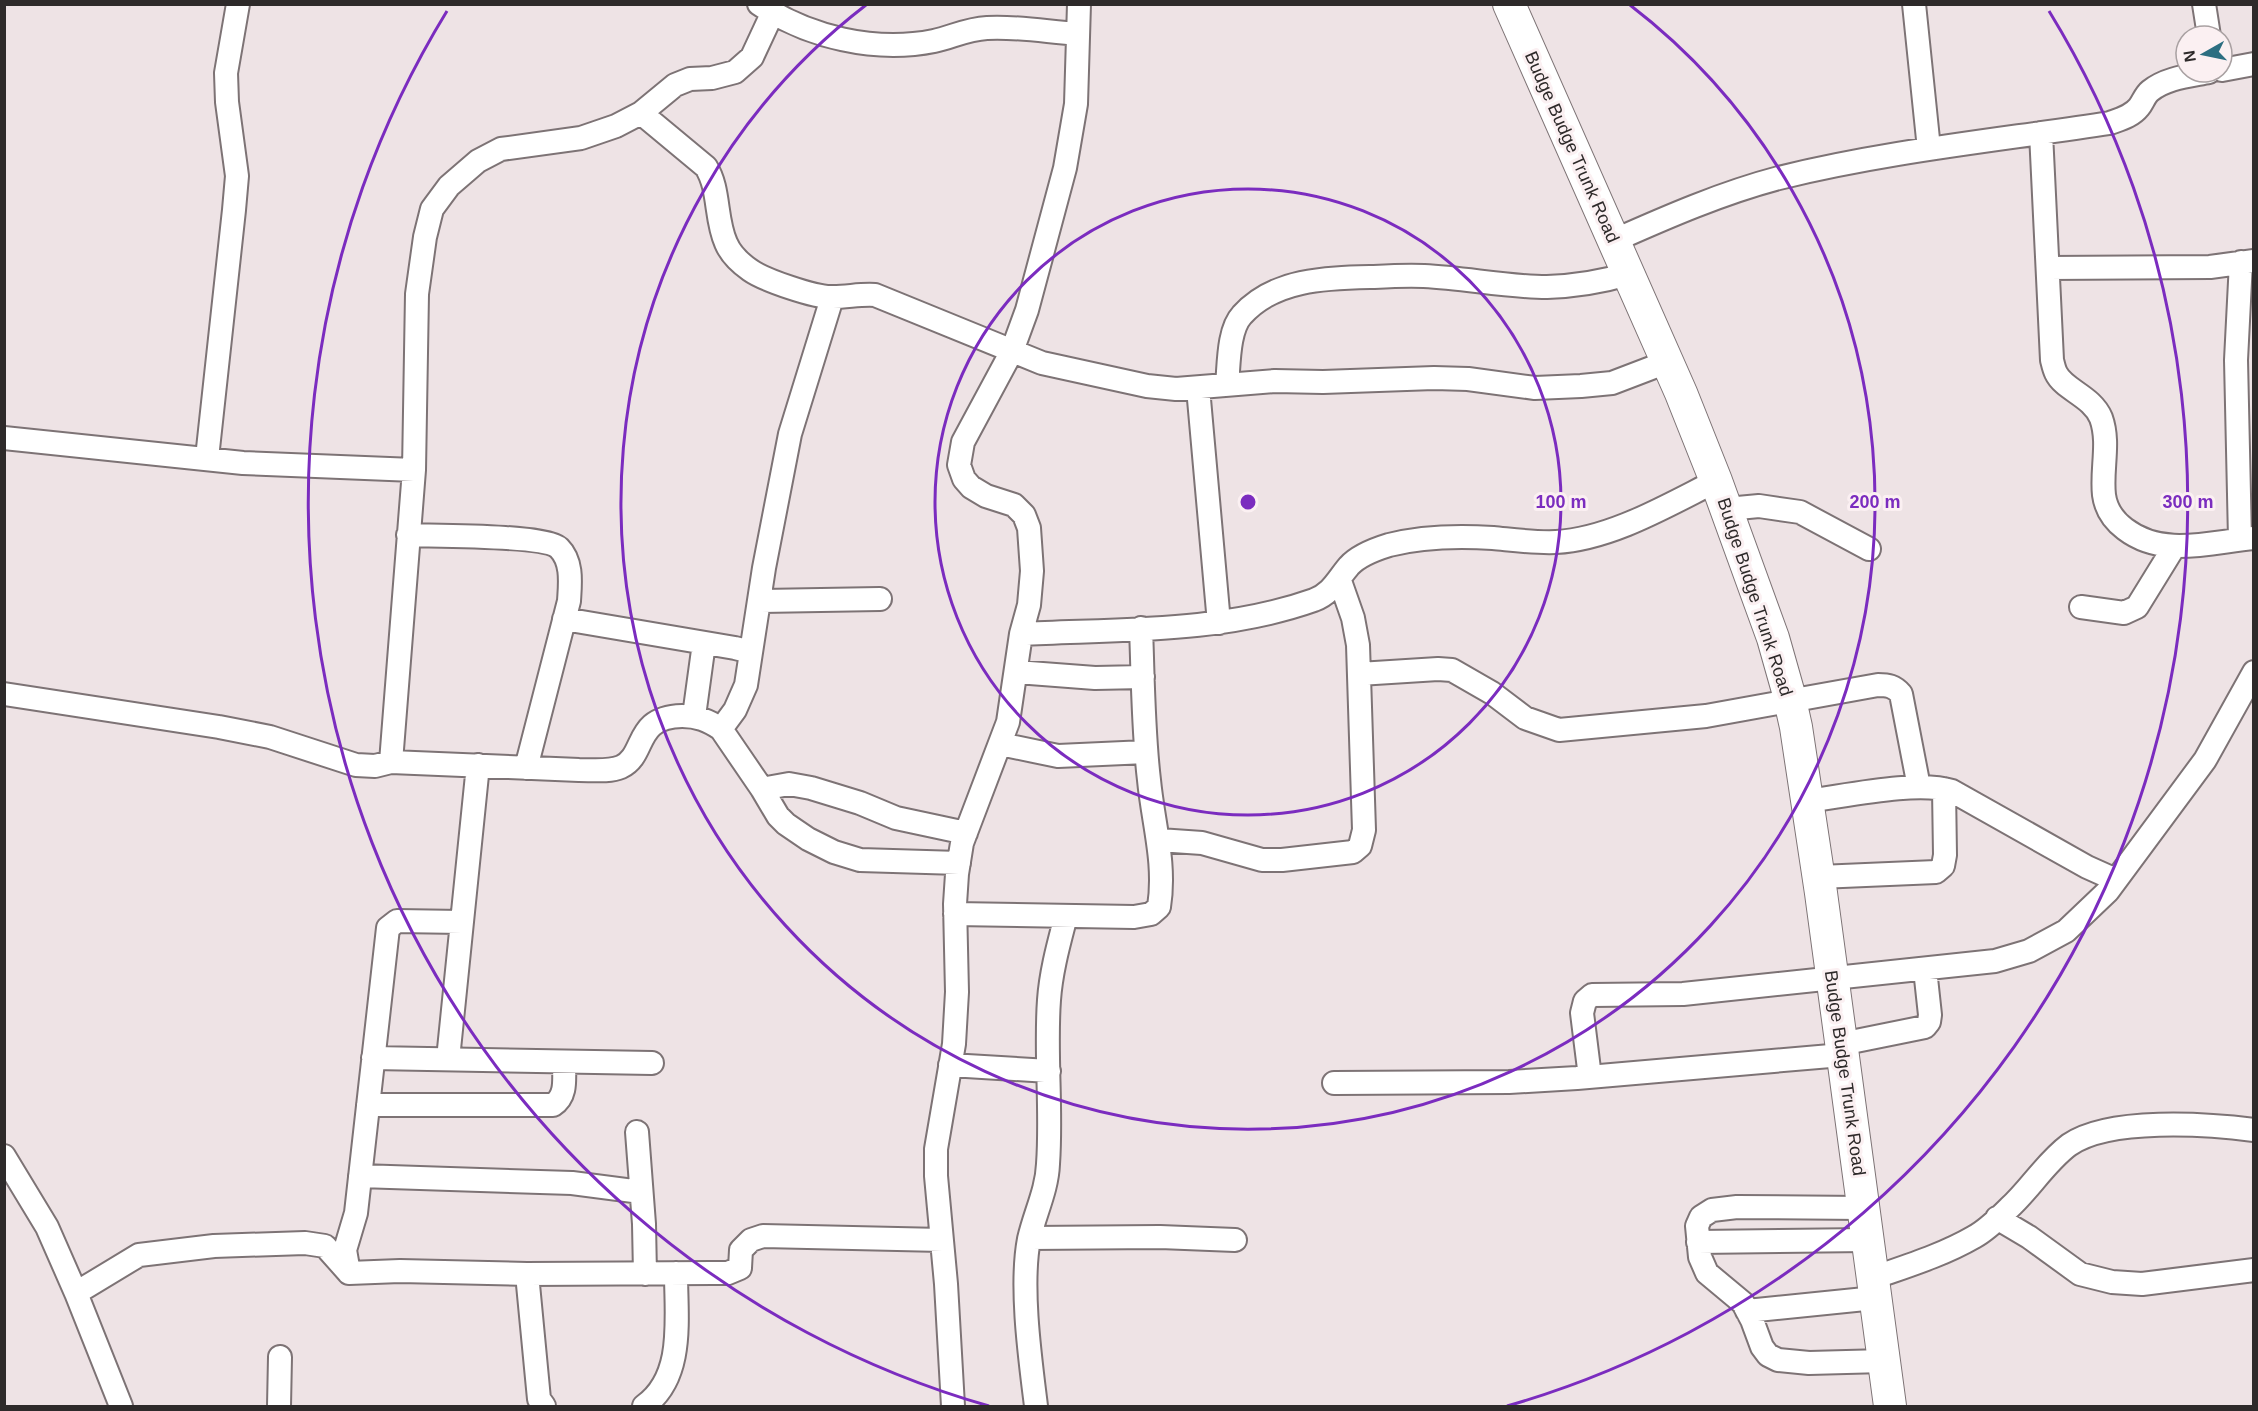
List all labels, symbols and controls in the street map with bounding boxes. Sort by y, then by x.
north arrow [2174,24,2234,84]
street label: Budge Budge Trunk Road [1521,48,1623,246]
text: N [2180,49,2199,63]
centre of rings [1238,492,1258,512]
text: 100 m [1535,492,1587,512]
text: 200 m [1849,492,1901,512]
text: 300 m [2162,492,2214,512]
street label: Budge Budge Trunk Road [1713,495,1797,699]
street label: Budge Budge Trunk Road [1821,969,1869,1177]

